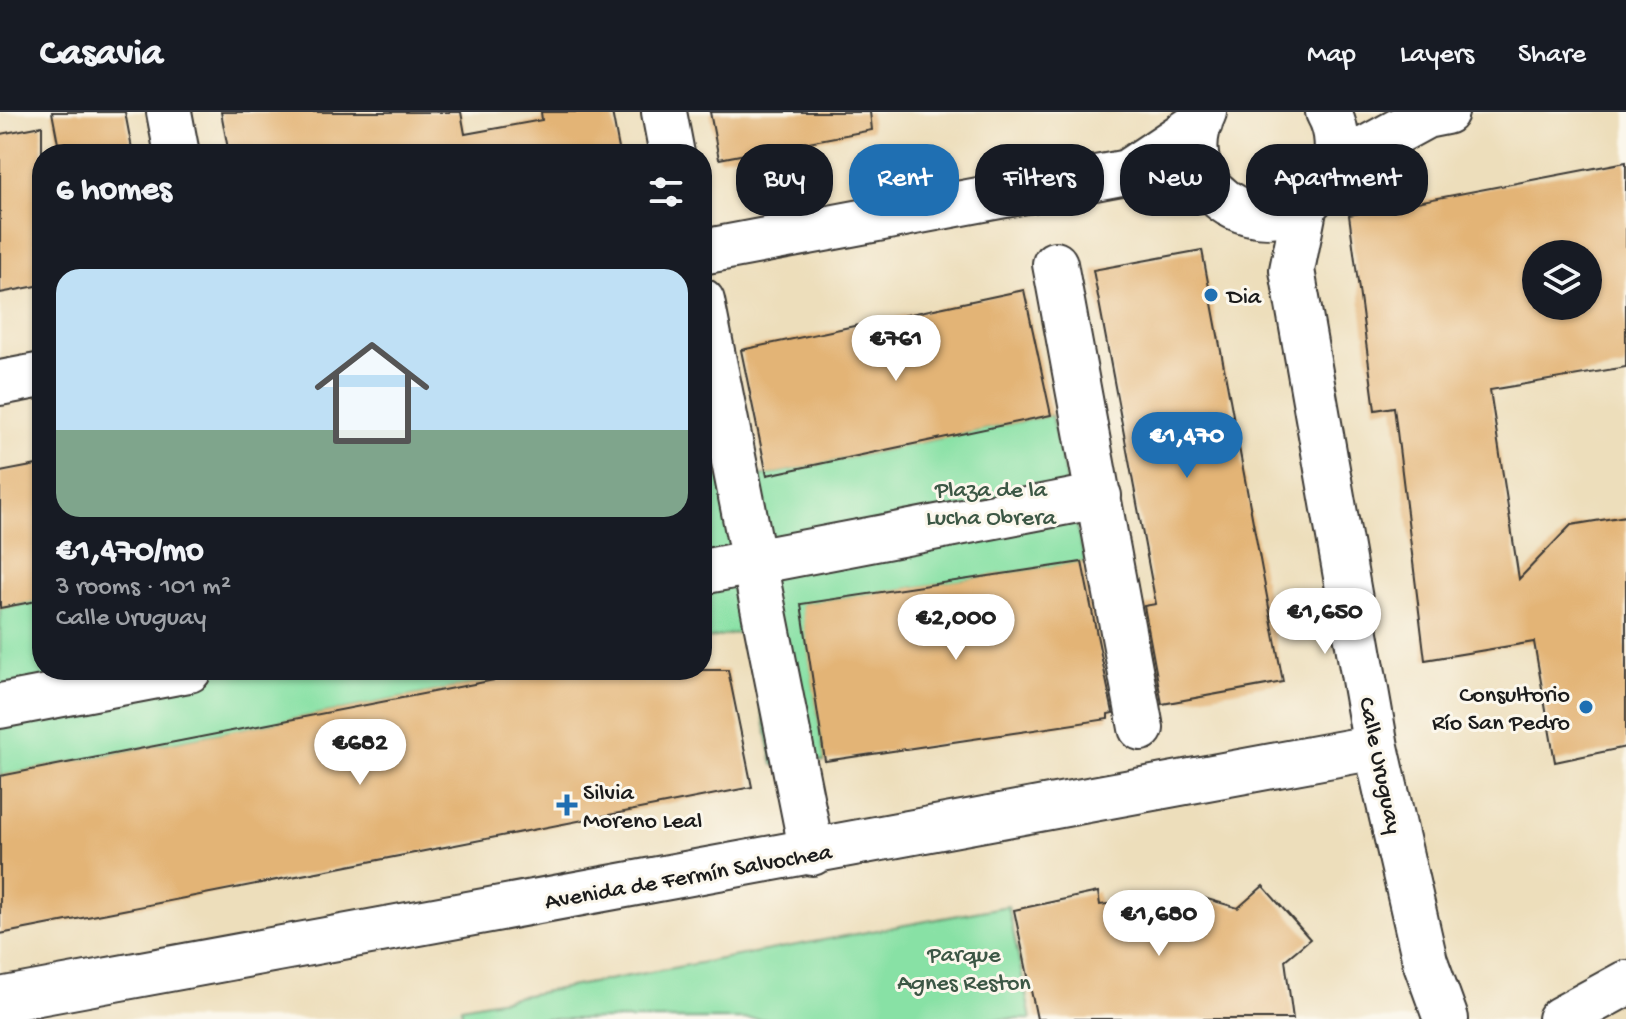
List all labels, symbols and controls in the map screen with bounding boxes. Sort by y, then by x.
text: Casavia [40,33,163,77]
text: Map [1307,39,1356,72]
text: Layers [1400,39,1474,72]
text: Share [1518,39,1586,72]
chip: Buy [736,144,833,216]
chip: Rent [849,144,959,216]
chip: Filters [975,144,1104,216]
chip: New [1120,144,1230,216]
chip: Apartment [1246,144,1428,216]
icon: filters [644,170,688,214]
text: 6 homes [56,172,171,212]
map controls [1522,240,1602,320]
button: layers [1522,240,1602,320]
place label: Dia [1225,284,1262,313]
marker: Dia [1202,286,1220,304]
pin: €761 [849,315,943,383]
icon: home [300,321,444,465]
text: €761 [870,325,922,356]
pin: €1,470 [1122,412,1252,480]
text: €1,470 [1150,422,1224,453]
park label: Plaza de la Lucha Obrera [926,477,1057,534]
text: €1,470/mo [56,533,204,573]
text: 3 rooms · 101 m² [56,573,231,604]
pin: €1,650 [1260,588,1390,656]
pin: €2,000 [891,594,1021,662]
text: €1,650 [1287,598,1363,629]
text: Calle Uruguay [56,604,206,635]
text: €2,000 [916,604,996,635]
place label: Consultorio Río San Pedro [1432,682,1570,739]
street label: Calle Uruguay [1350,695,1407,837]
marker: Consultorio Río San Pedro [1577,698,1595,716]
pin: €682 [313,719,407,787]
text: €682 [332,729,388,760]
place label: Silvia Moreno Leal [583,780,702,837]
marker: Silvia Moreno Leal [558,796,576,814]
street label: Avenida de Fermín Salvochea [543,839,835,918]
pin: €1,680 [1094,890,1224,958]
text: €1,680 [1121,900,1197,931]
park label: Parque Agnes Reston [897,942,1031,999]

